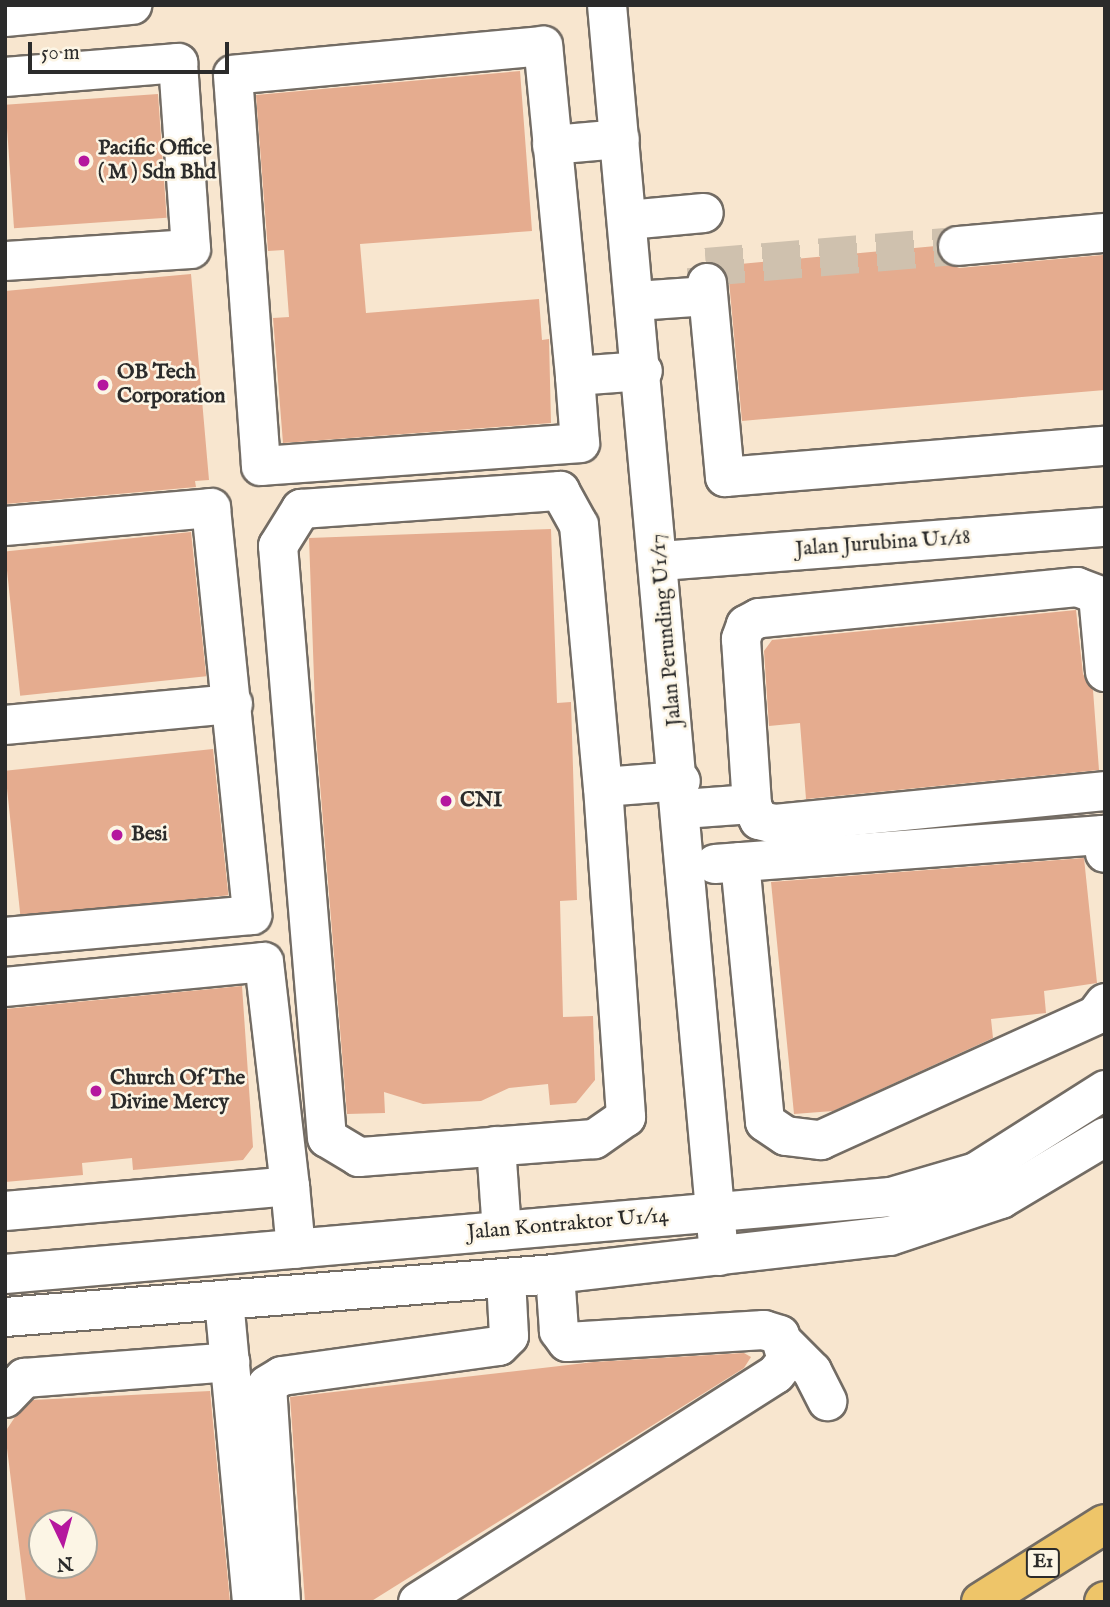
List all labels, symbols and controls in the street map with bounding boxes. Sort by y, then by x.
scale bar [32,28,233,72]
text: 50 m [41,40,80,67]
place label: Pacific Office ( M ) Sdn Bhd [98,136,216,186]
marker: Pacific Office ( M ) Sdn Bhd [76,153,92,169]
place label: OB Tech Corporation [117,360,226,410]
marker: OB Tech Corporation [95,377,111,393]
street label: Jalan Jurubina U1/18 [795,525,971,563]
street label: Jalan Perunding U1/17 [646,533,688,727]
place label: CNI [460,788,502,814]
marker: CNI [438,793,454,809]
place label: Besi [131,822,168,848]
marker: Besi [109,827,125,843]
place label: Church Of The Divine Mercy [110,1066,245,1116]
marker: Church Of The Divine Mercy [88,1083,104,1099]
street label: Jalan Kontraktor U1/14 [466,1204,670,1246]
north arrow [28,1509,98,1579]
road number: E1 [1026,1548,1060,1578]
text: N [55,1550,74,1576]

